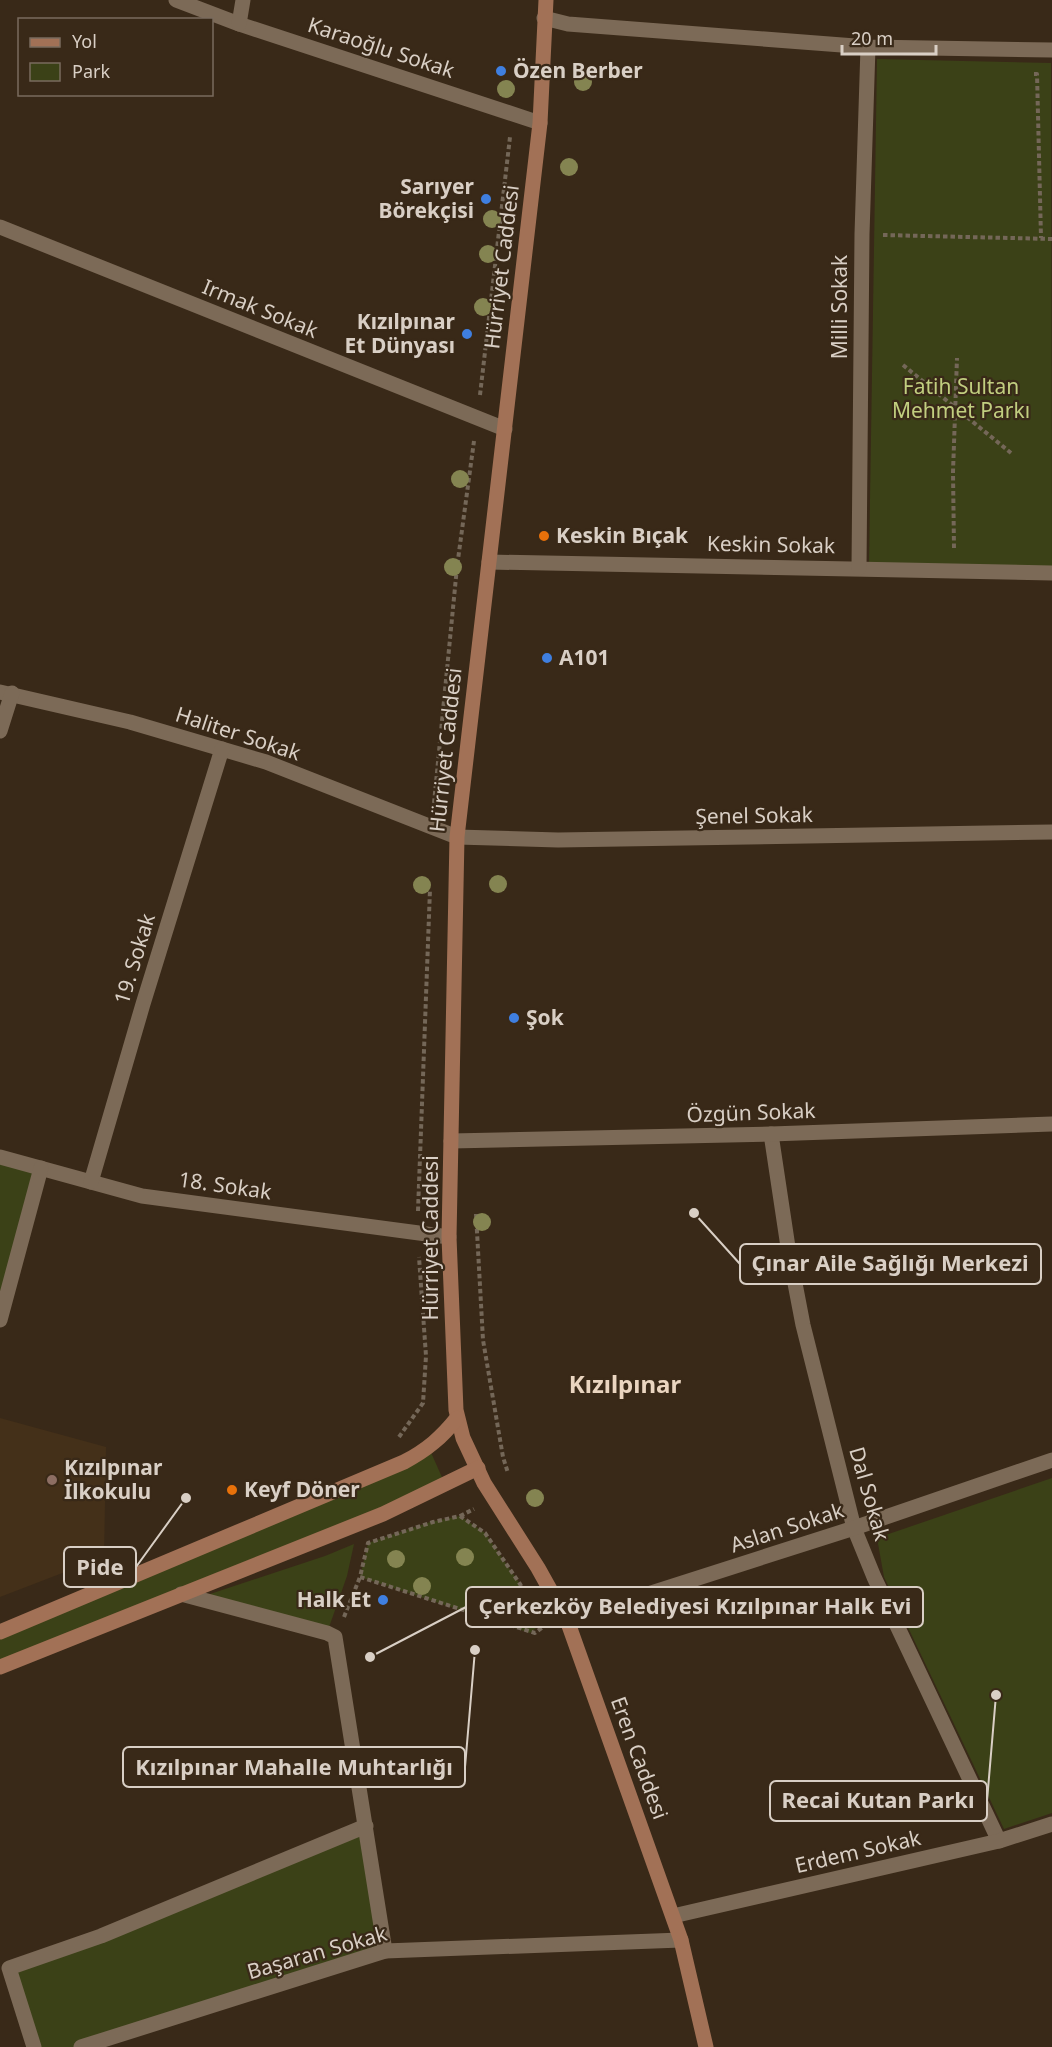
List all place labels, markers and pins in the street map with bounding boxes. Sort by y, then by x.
place label: Özen Berber [513,56,643,84]
marker: Özen Berber [494,64,508,78]
place label: Sarıyer Börekçisi [378,172,475,224]
marker: Sarıyer Börekçisi [479,192,493,206]
place label: Kızılpınar Et Dünyası [345,307,456,359]
marker: Kızılpınar Et Dünyası [460,327,474,341]
place label: Keskin Bıçak [556,521,689,549]
marker: Keskin Bıçak [537,529,551,543]
place label: A101 [559,643,610,671]
marker: A101 [540,651,554,665]
place label: Şok [526,1003,565,1031]
marker: Şok [507,1011,521,1025]
callout: Çınar Aile Sağlığı Merkezi [740,1244,1041,1284]
place label: Kızılpınar İlkokulu [64,1453,163,1505]
marker: Kızılpınar İlkokulu [45,1473,59,1487]
place label: Keyf Döner [244,1475,360,1503]
marker: Keyf Döner [225,1483,239,1497]
callout: Pide [64,1547,136,1587]
place label: Halk Et [297,1585,371,1613]
callout: Çerkezköy Belediyesi Kızılpınar Halk Evi [466,1587,923,1627]
marker: Halk Et [376,1593,390,1607]
callout: Kızılpınar Mahalle Muhtarlığı [123,1747,465,1787]
callout: Recai Kutan Parkı [770,1781,987,1821]

